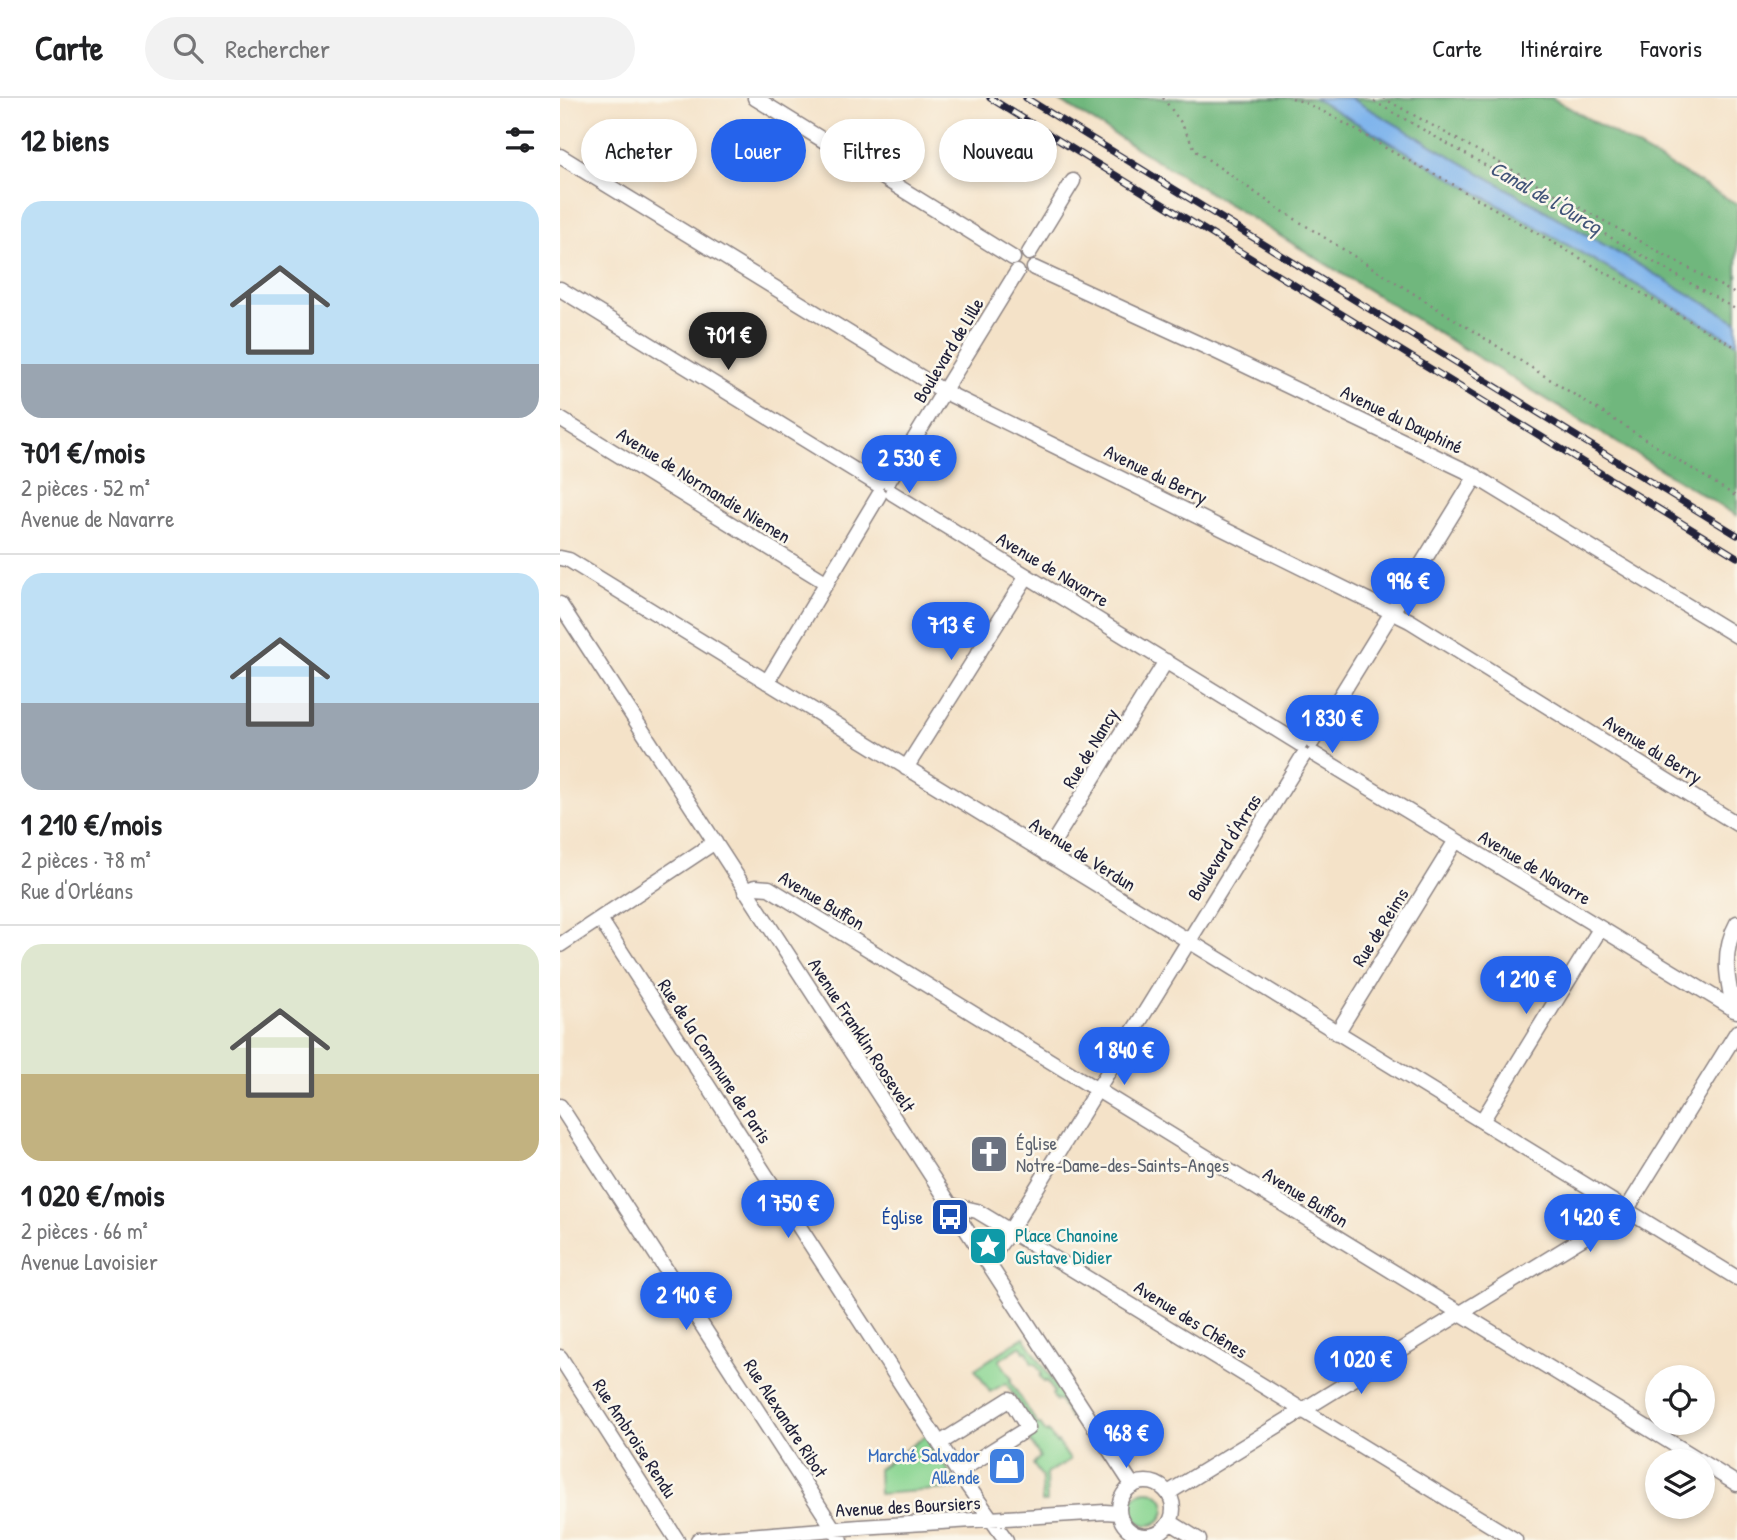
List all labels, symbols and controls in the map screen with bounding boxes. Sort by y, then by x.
search box [145,17,635,80]
text: Carte [35,26,103,70]
icon: search [169,29,207,67]
text: Rechercher [225,31,330,66]
text: Carte [1432,32,1482,64]
text: Itinéraire [1520,32,1602,64]
text: Favoris [1640,32,1702,64]
chip: Acheter [581,119,697,182]
chip: Louer [711,119,806,182]
chip: Filtres [820,119,925,182]
chip: Nouveau [939,119,1057,182]
text: 12 biens [21,120,109,160]
icon: filters [501,121,539,159]
water label: Canal de l'Ourcq [1485,153,1608,241]
icon: home [217,247,343,373]
street label: Boulevard de Lille [906,292,990,407]
pin: 701 € [679,313,777,372]
text: 701 € [705,319,751,350]
street label: Avenue du Dauphiné [1337,378,1468,460]
street label: Avenue de Normandie Niemen [612,421,796,549]
text: 701 €/mois [21,432,145,472]
pin: 2 530 € [844,436,974,495]
street label: Avenue du Berry [1100,438,1212,510]
text: 2 530 € [878,442,940,473]
text: 2 pièces · 52 m² [21,472,150,503]
text: Avenue de Navarre [21,503,174,534]
street label: Avenue de Navarre [992,525,1114,613]
pin: 996 € [1359,559,1457,618]
text: 996 € [1387,565,1429,596]
pin: 713 € [902,602,1000,662]
text: 713 € [928,609,974,640]
icon: home [217,619,343,745]
pin: 1 830 € [1267,696,1397,755]
text: 1 830 € [1302,702,1362,733]
street label: Rue de Nancy [1056,703,1124,793]
street label: Avenue du Berry [1599,708,1707,790]
street label: Boulevard d'Arras [1181,789,1267,905]
text: 1 210 €/mois [21,804,162,844]
street label: Avenue de Verdun [1025,811,1141,897]
street label: Avenue de Navarre [1474,823,1596,911]
text: 2 pièces · 78 m² [21,844,151,875]
street label: Avenue Buffon [774,864,870,936]
text: Rue d'Orléans [21,875,133,906]
street label: Rue de Reims [1346,883,1414,971]
street label: Avenue Franklin Roosevelt [802,953,922,1117]
pin: 1 210 € [1461,956,1591,1016]
text: 1 210 € [1496,963,1556,994]
street label: Rue de la Commune de Paris [652,974,778,1148]
icon: home [217,990,343,1116]
pin: 1 840 € [1059,1028,1189,1087]
text: 1 840 € [1095,1034,1153,1065]
place label: Église Notre-Dame-des-Saints-Anges [1016,1130,1229,1178]
church icon: Église Notre-Dame-des-Saints-Anges [968,1133,1010,1175]
street label: Avenue Buffon [1258,1161,1354,1233]
text: 1 020 €/mois [21,1175,165,1215]
pin: 1 750 € [723,1180,853,1240]
text: 1 750 € [757,1187,819,1218]
pin: 1 420 € [1525,1194,1655,1254]
bus stop icon: Église [929,1196,971,1238]
text: 1 420 € [1560,1201,1620,1232]
place label: Église [882,1204,923,1230]
text: 2 pièces · 66 m² [21,1215,148,1246]
place label: Place Chanoine Gustave Didier [1015,1222,1119,1270]
place icon: Place Chanoine Gustave Didier [967,1225,1009,1267]
text: Avenue Lavoisier [21,1246,158,1277]
pin: 2 140 € [621,1272,751,1332]
street label: Avenue des Chênes [1130,1274,1252,1364]
text: 2 140 € [656,1279,716,1310]
pin: 1 020 € [1296,1336,1426,1396]
text: 1 020 € [1330,1343,1392,1374]
street label: Rue Alexandre Ribot [738,1354,834,1483]
map controls [1645,1365,1715,1519]
button: locate [1645,1365,1715,1435]
street label: Rue Ambroise Rendu [587,1374,683,1503]
pin: 968 € [1077,1410,1175,1470]
text: 968 € [1104,1417,1148,1448]
place label: Marché Salvador Allende [868,1442,981,1490]
shop icon: Marché Salvador Allende [986,1445,1028,1487]
button: layers [1645,1449,1715,1519]
street label: Avenue des Boursiers [835,1489,981,1523]

